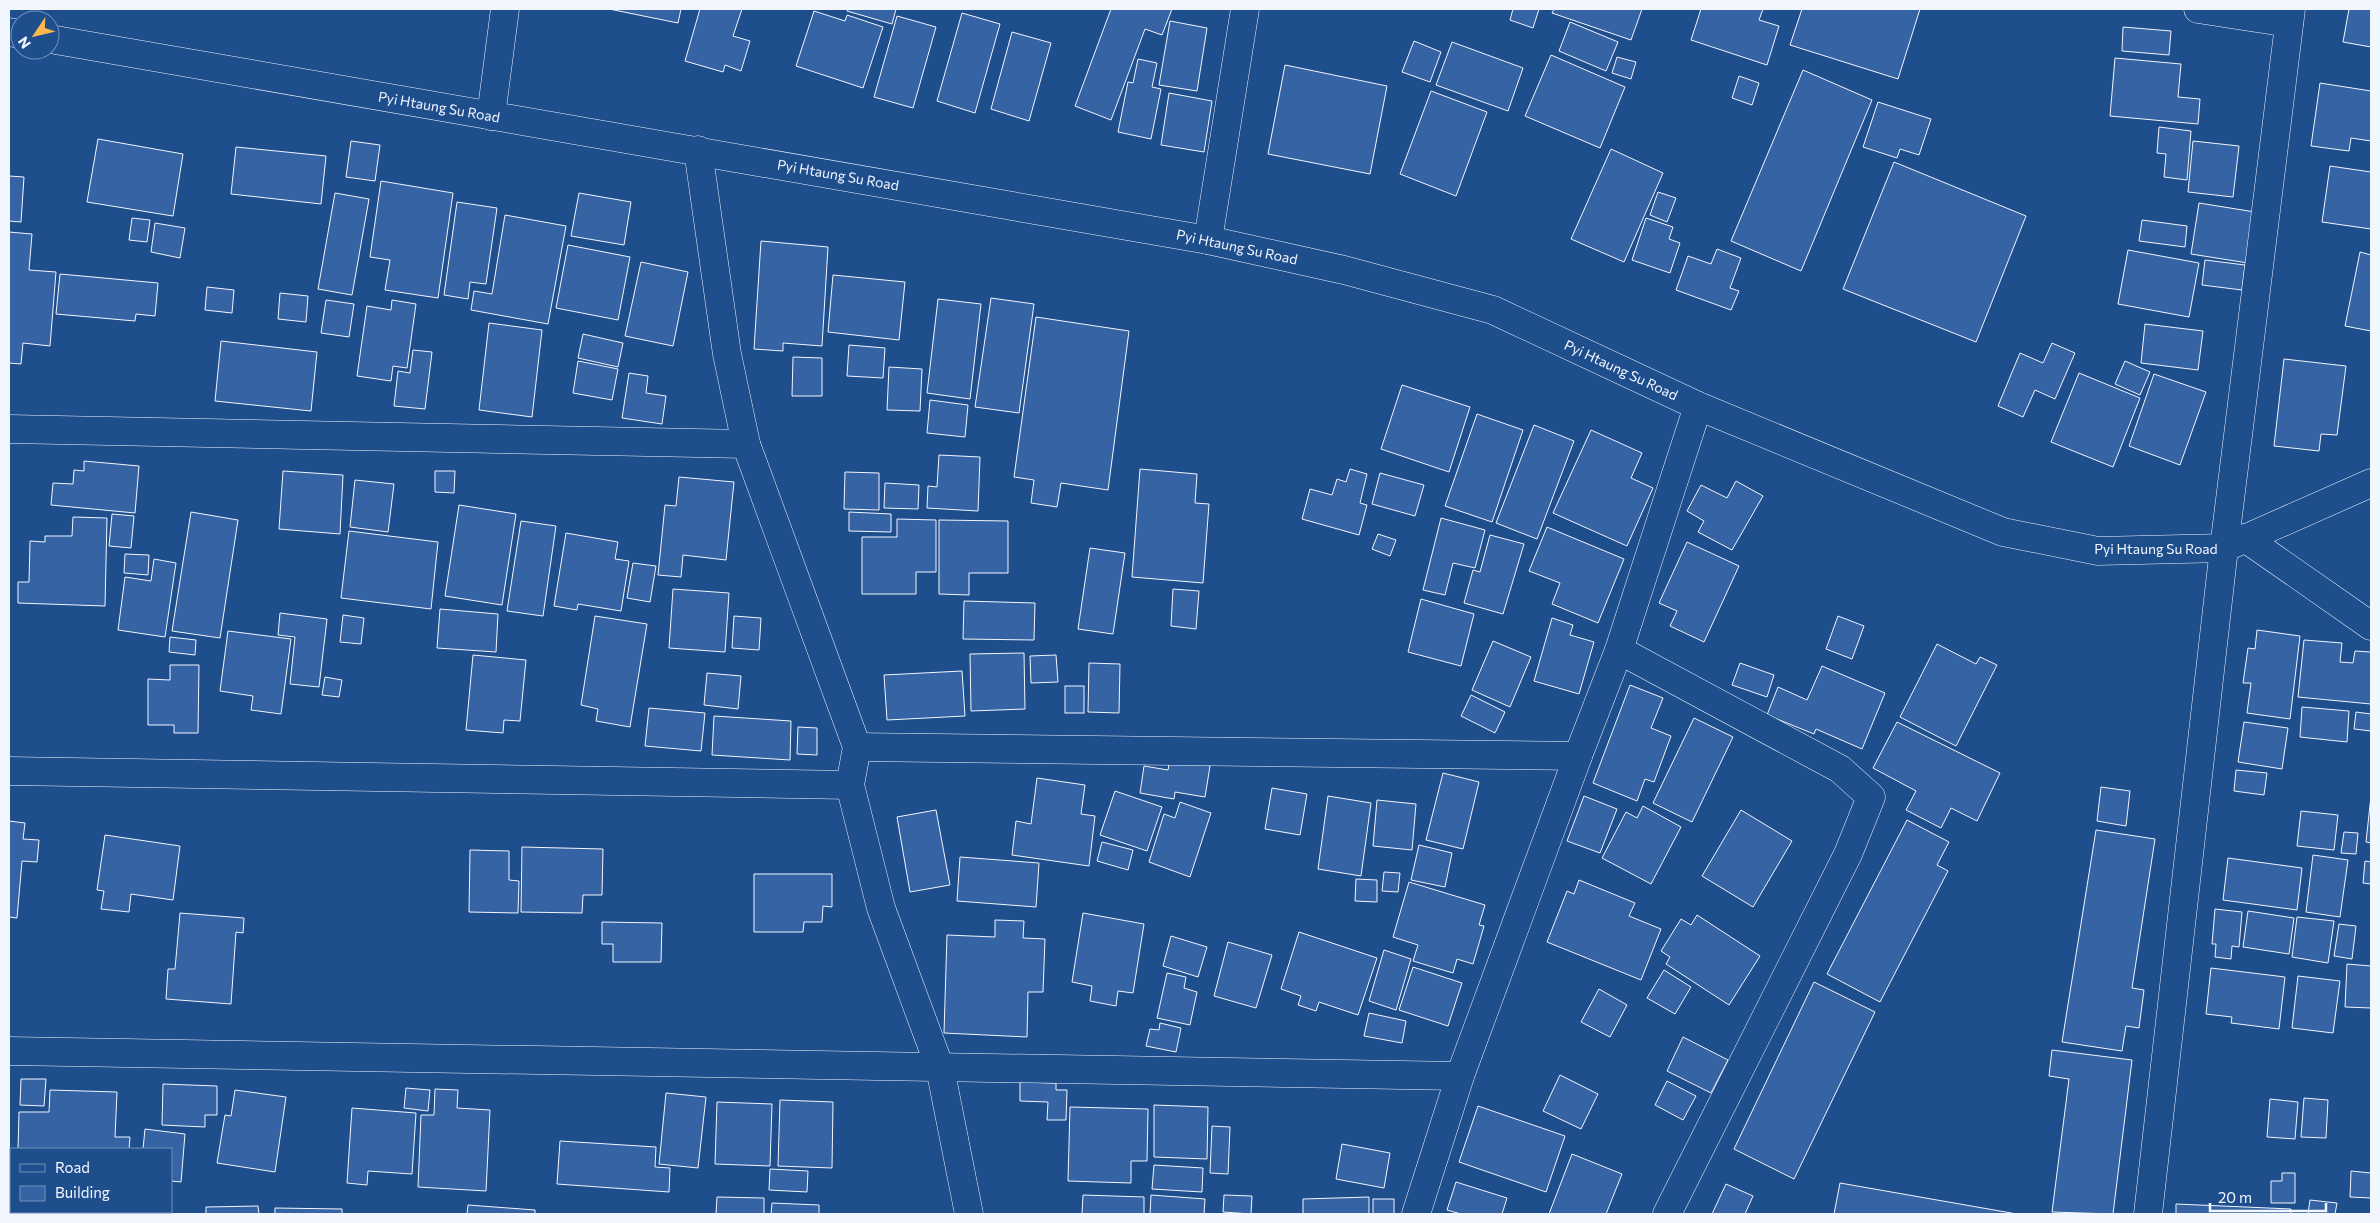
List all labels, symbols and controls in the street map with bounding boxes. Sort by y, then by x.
north arrow [10,10,60,60]
text: N [14,34,34,52]
street label: Pyi Htaung Su Road [377,87,501,126]
street label: Pyi Htaung Su Road [776,155,900,194]
street label: Pyi Htaung Su Road [1175,225,1299,268]
street label: Pyi Htaung Su Road [1562,336,1681,403]
street label: Pyi Htaung Su Road [2094,540,2218,557]
legend [10,1148,172,1213]
text: Road [55,1158,90,1176]
scale bar [2210,1180,2326,1212]
text: Building [55,1183,110,1201]
text: 20 m [2218,1188,2252,1206]

